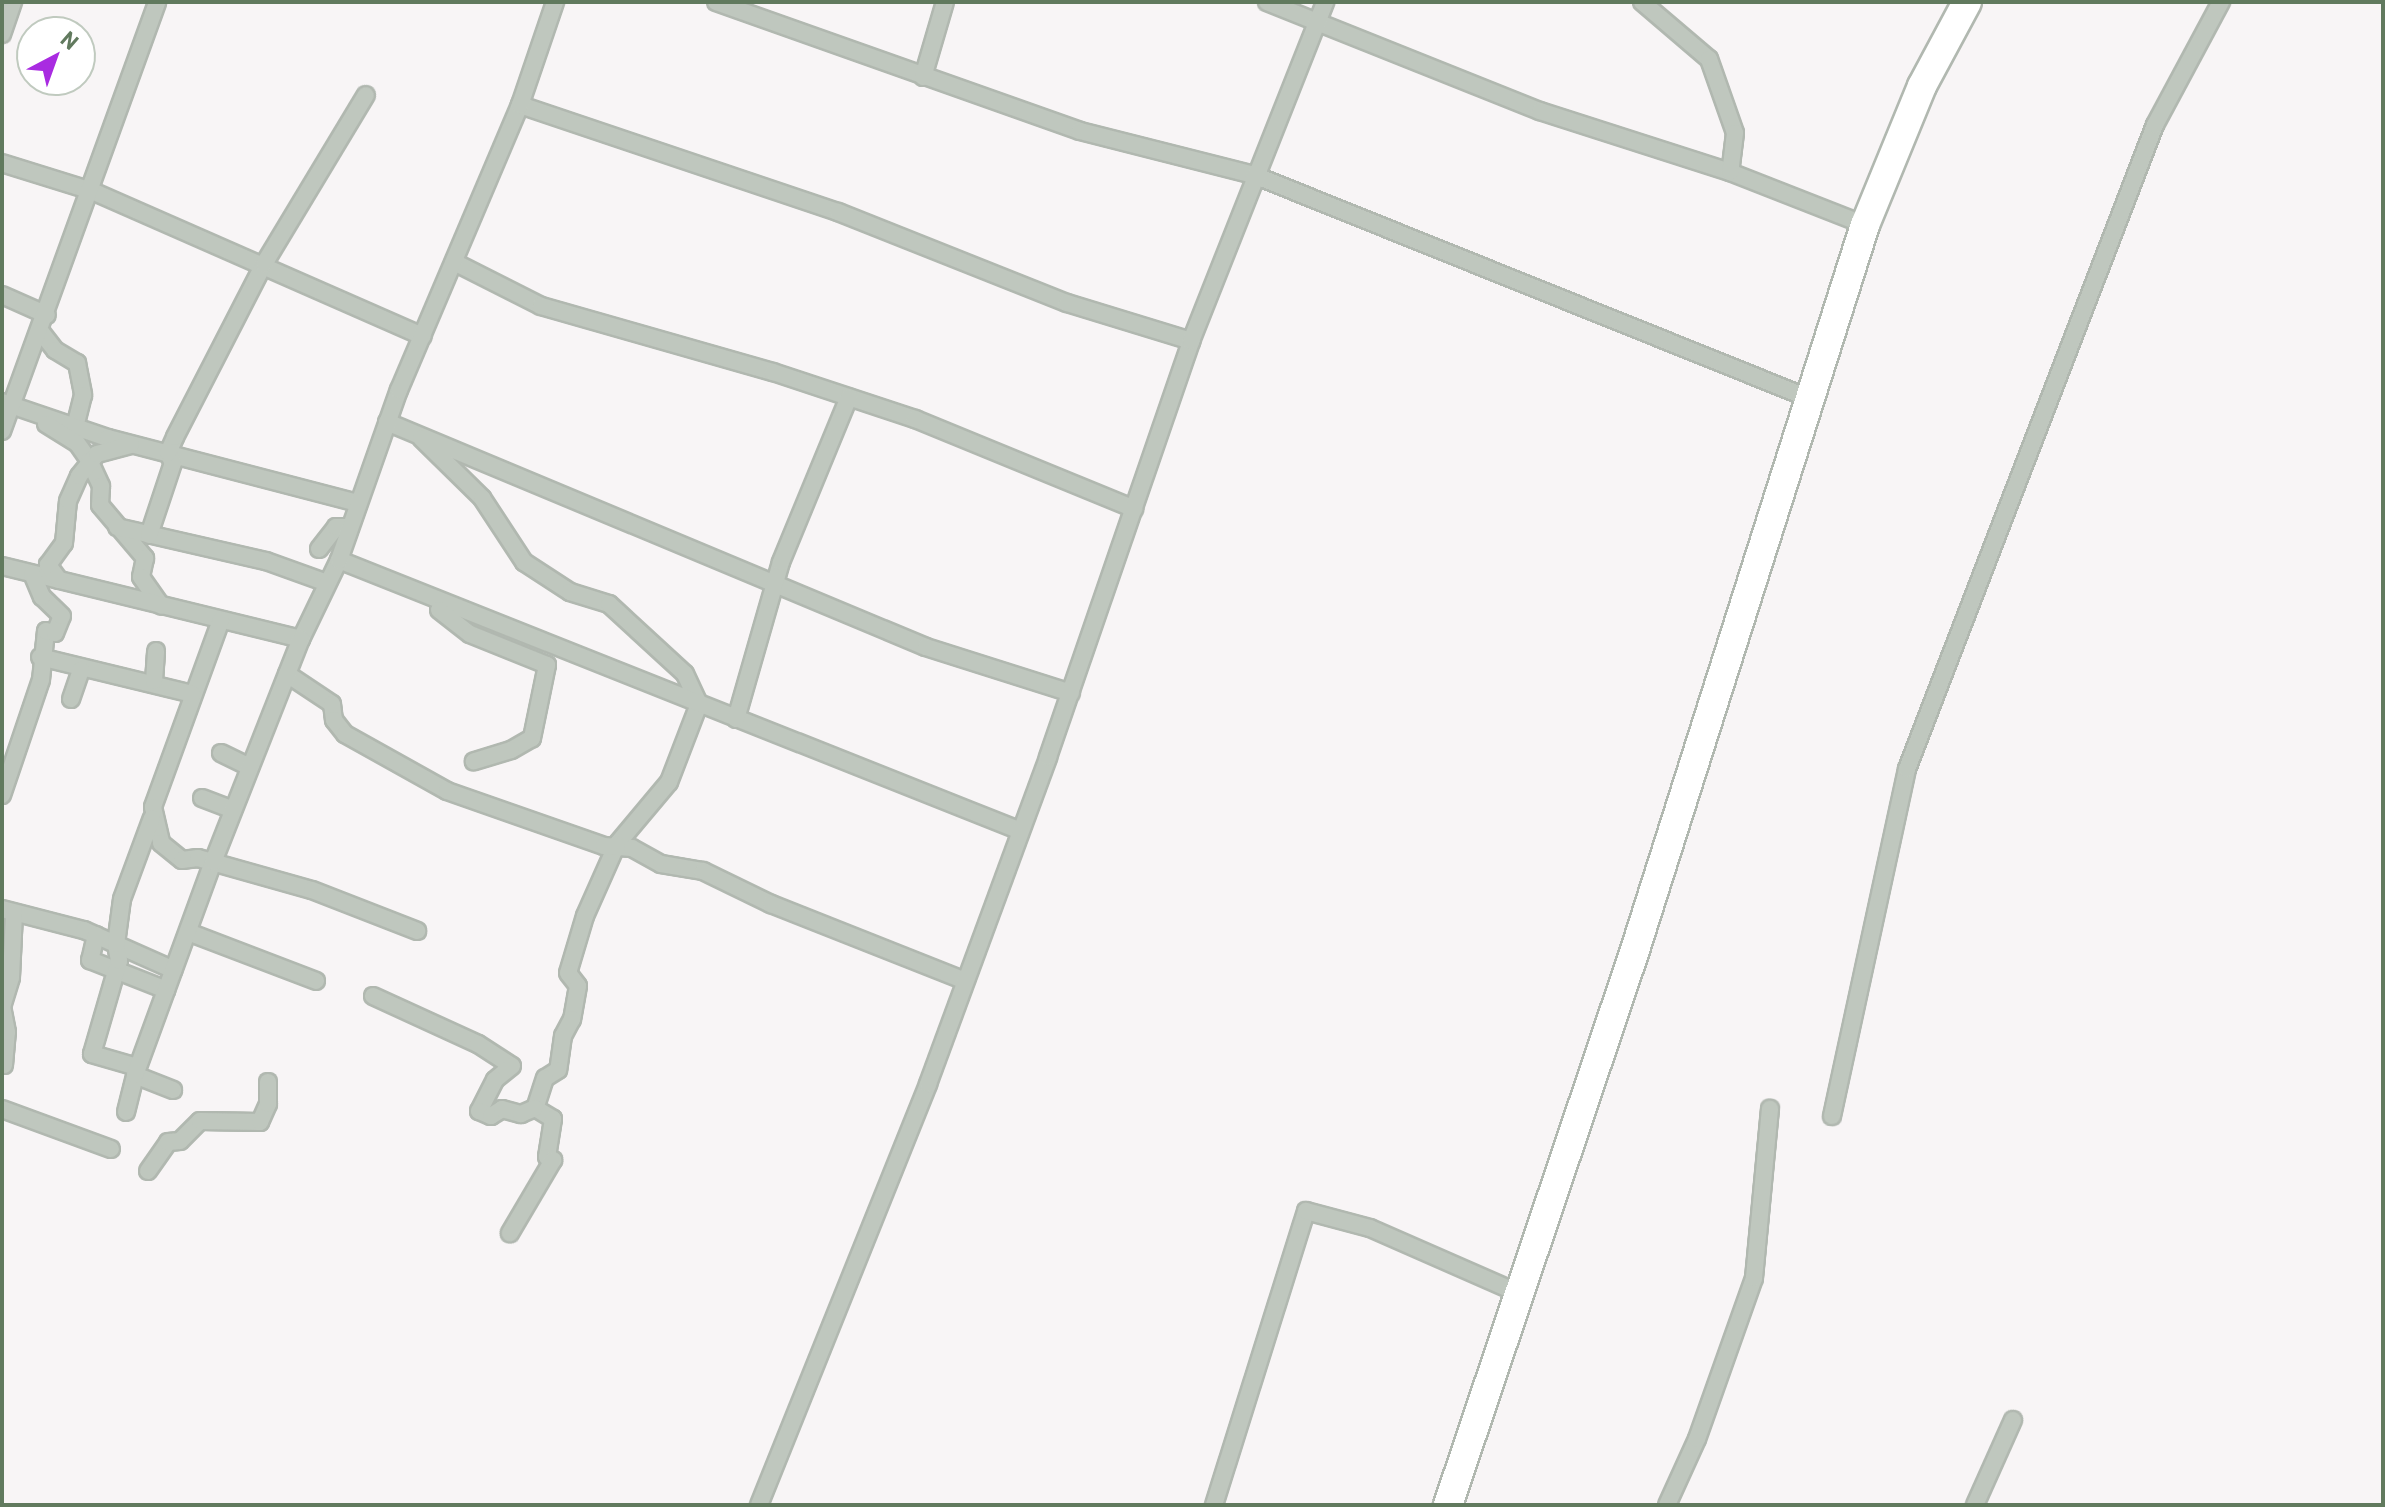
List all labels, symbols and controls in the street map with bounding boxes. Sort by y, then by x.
north arrow [16,16,96,96]
text: N [56,25,84,54]

